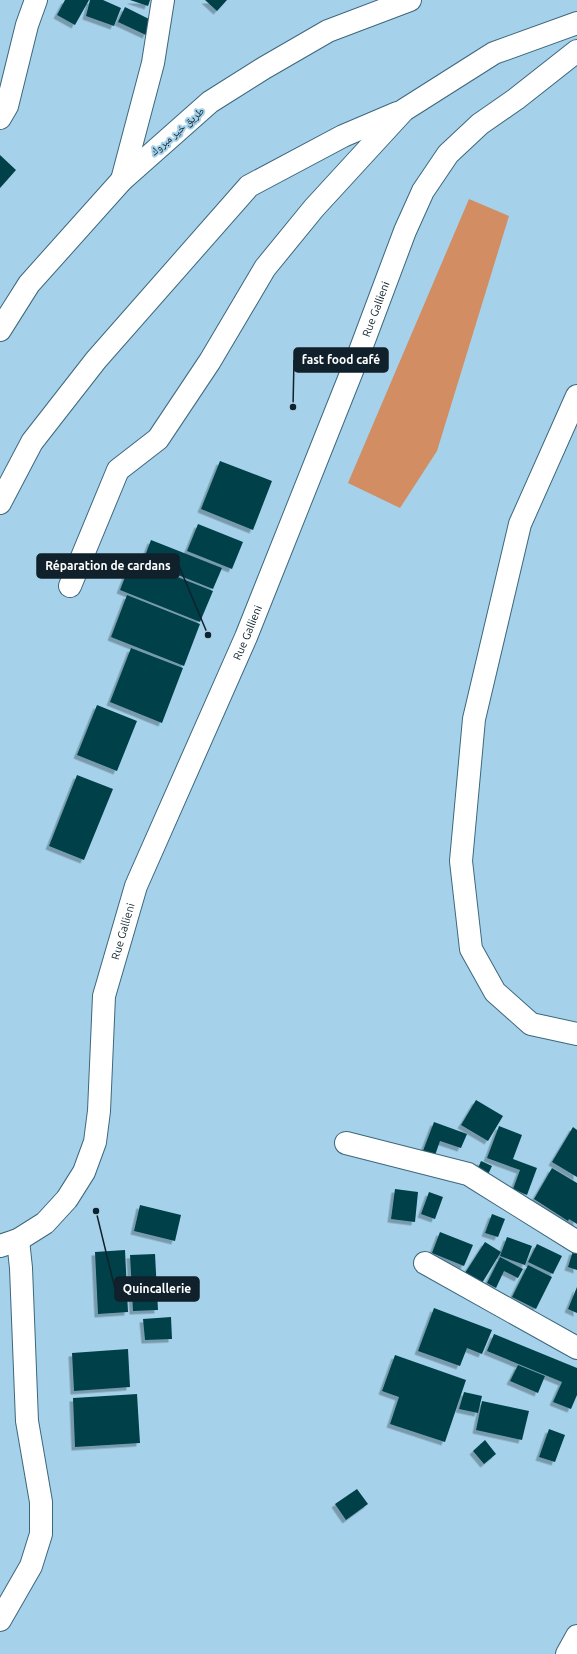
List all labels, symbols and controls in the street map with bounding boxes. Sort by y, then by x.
street label: طريق خير مبروك [148,105,207,158]
street label: Rue Gallieni [360,280,392,339]
callout: fast food café [294,348,388,372]
text: fast food café [302,353,380,366]
callout: Réparation de cardans [37,554,179,578]
text: Réparation de cardans [45,559,171,572]
street label: Rue Gallieni [231,603,264,662]
street label: Rue Gallieni [109,902,137,961]
callout: Quincallerie [115,1277,199,1301]
text: Quincallerie [123,1282,191,1295]

